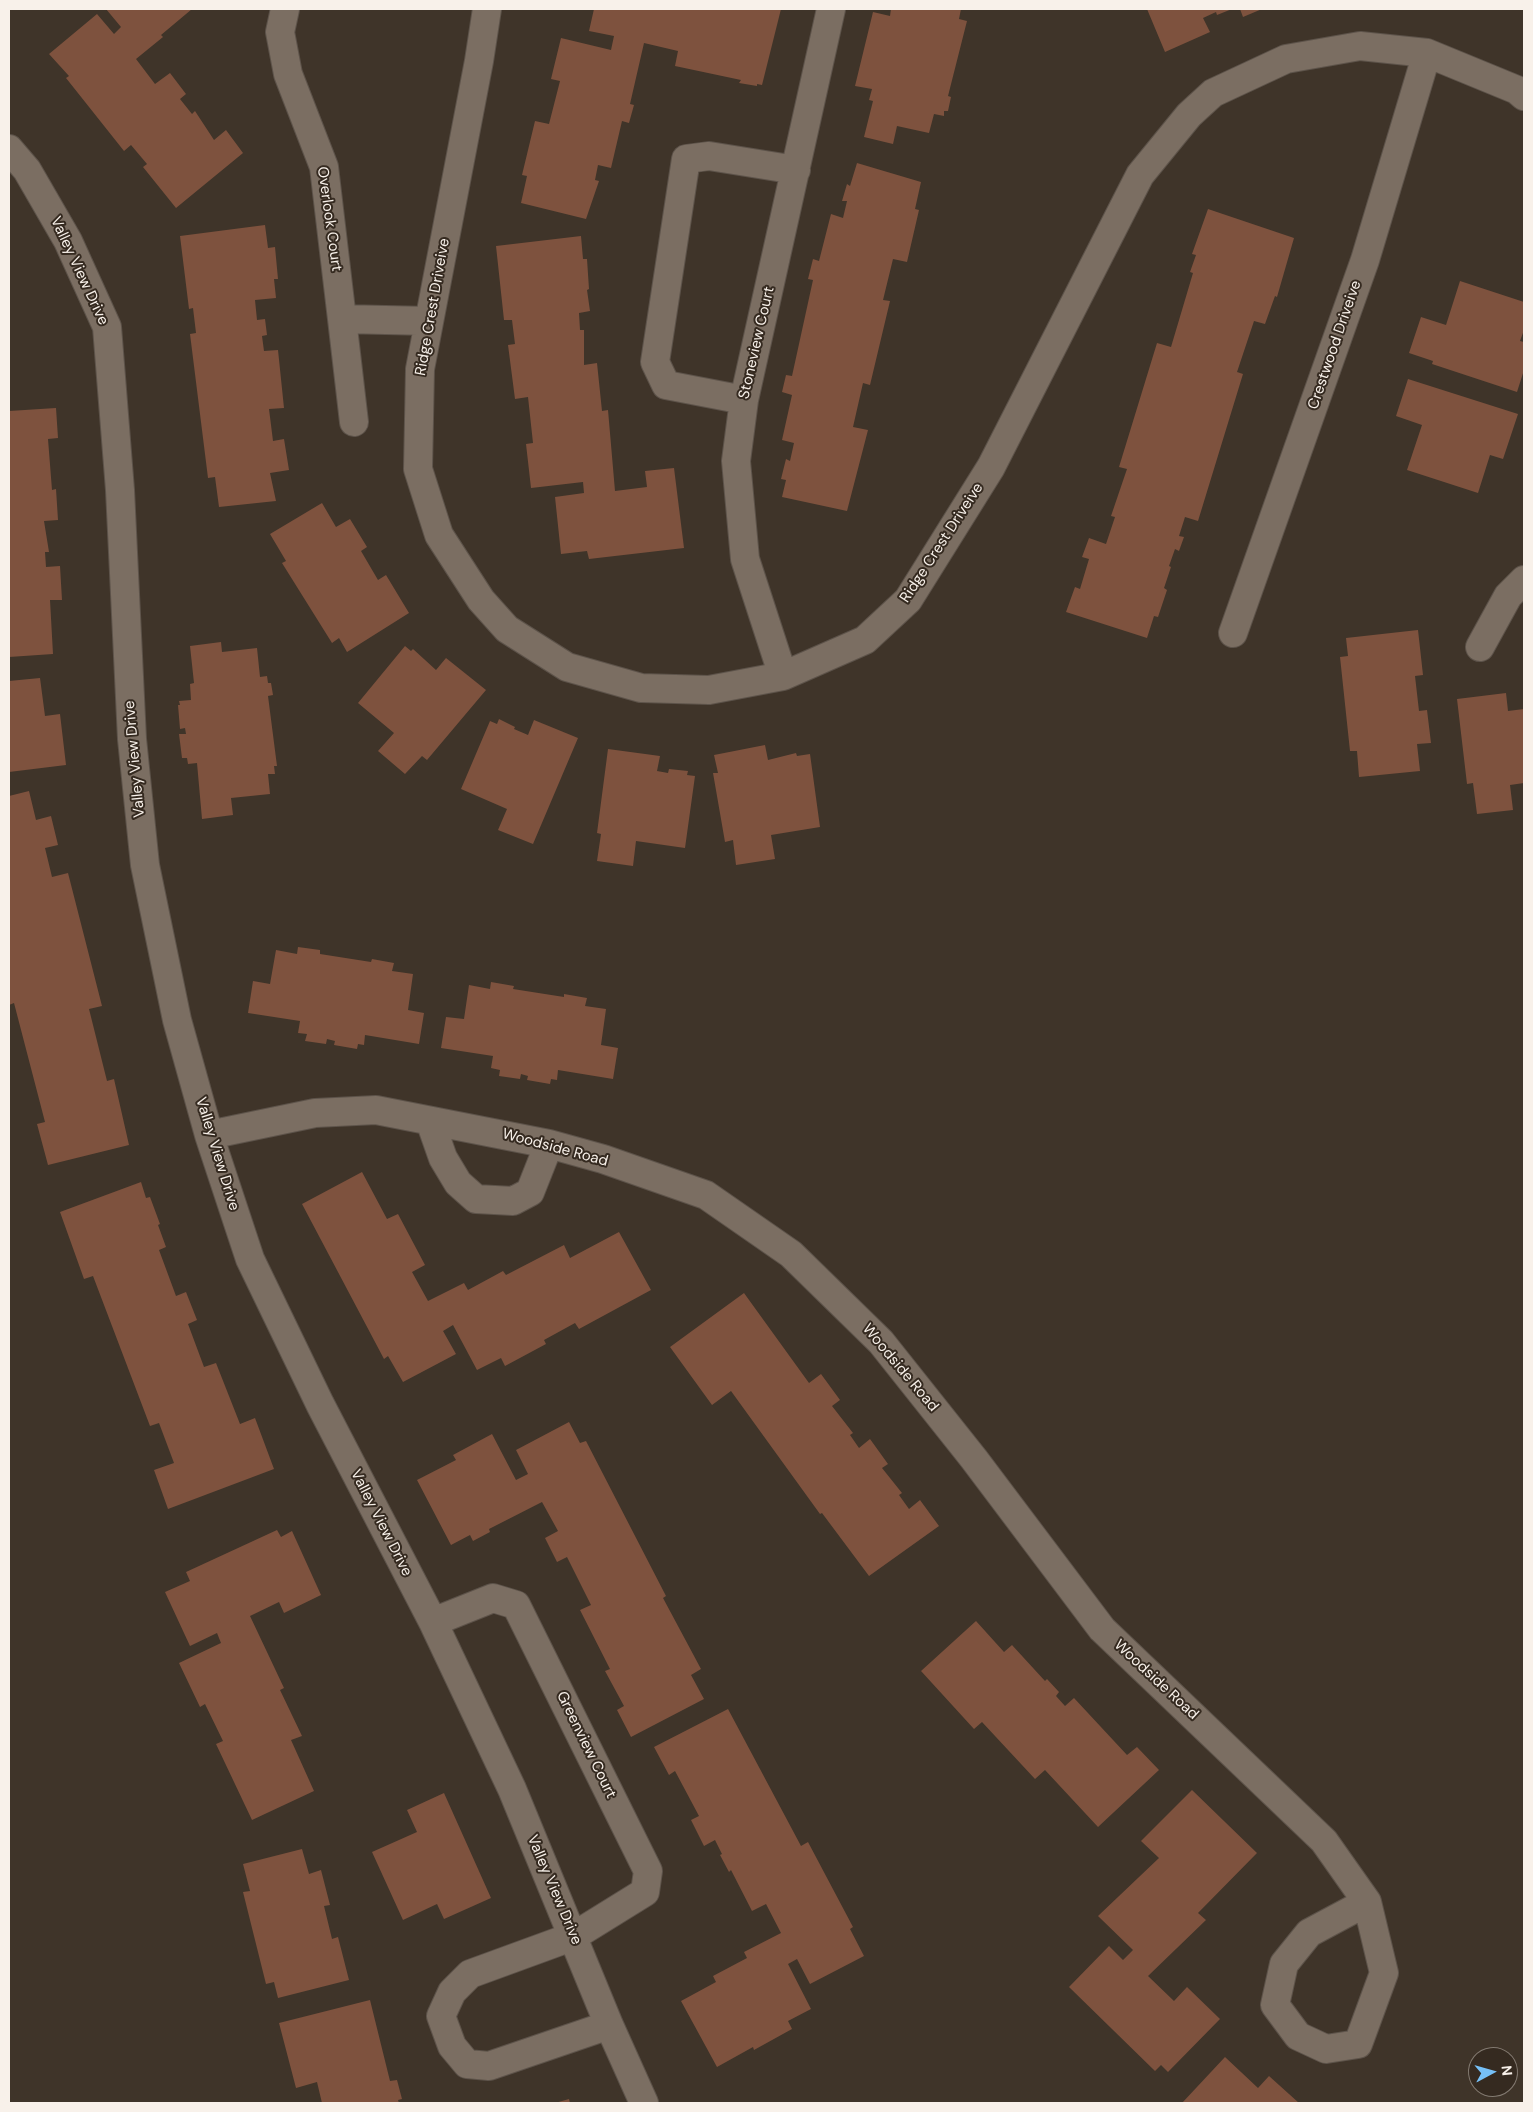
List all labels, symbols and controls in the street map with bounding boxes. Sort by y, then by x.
street label: Overlook Court [313,165,345,273]
street label: Valley View Drive [46,214,112,328]
street label: Ridge Crest Driveive [412,237,454,377]
street label: Crestwood Driveive [1304,278,1366,412]
street label: Stoneview Court [735,285,779,401]
street label: Ridge Crest Driveive [897,480,987,606]
street label: Valley View Drive [121,700,149,818]
street label: Valley View Drive [191,1095,243,1213]
street label: Woodside Road [500,1125,610,1171]
street label: Woodside Road [858,1320,942,1416]
street label: Valley View Drive [346,1467,416,1579]
street label: Woodside Road [1110,1636,1202,1724]
street label: Greenview Court [552,1688,620,1802]
street label: Valley View Drive [523,1832,585,1948]
north arrow [1468,2047,1518,2097]
text: N [1497,2065,1516,2077]

